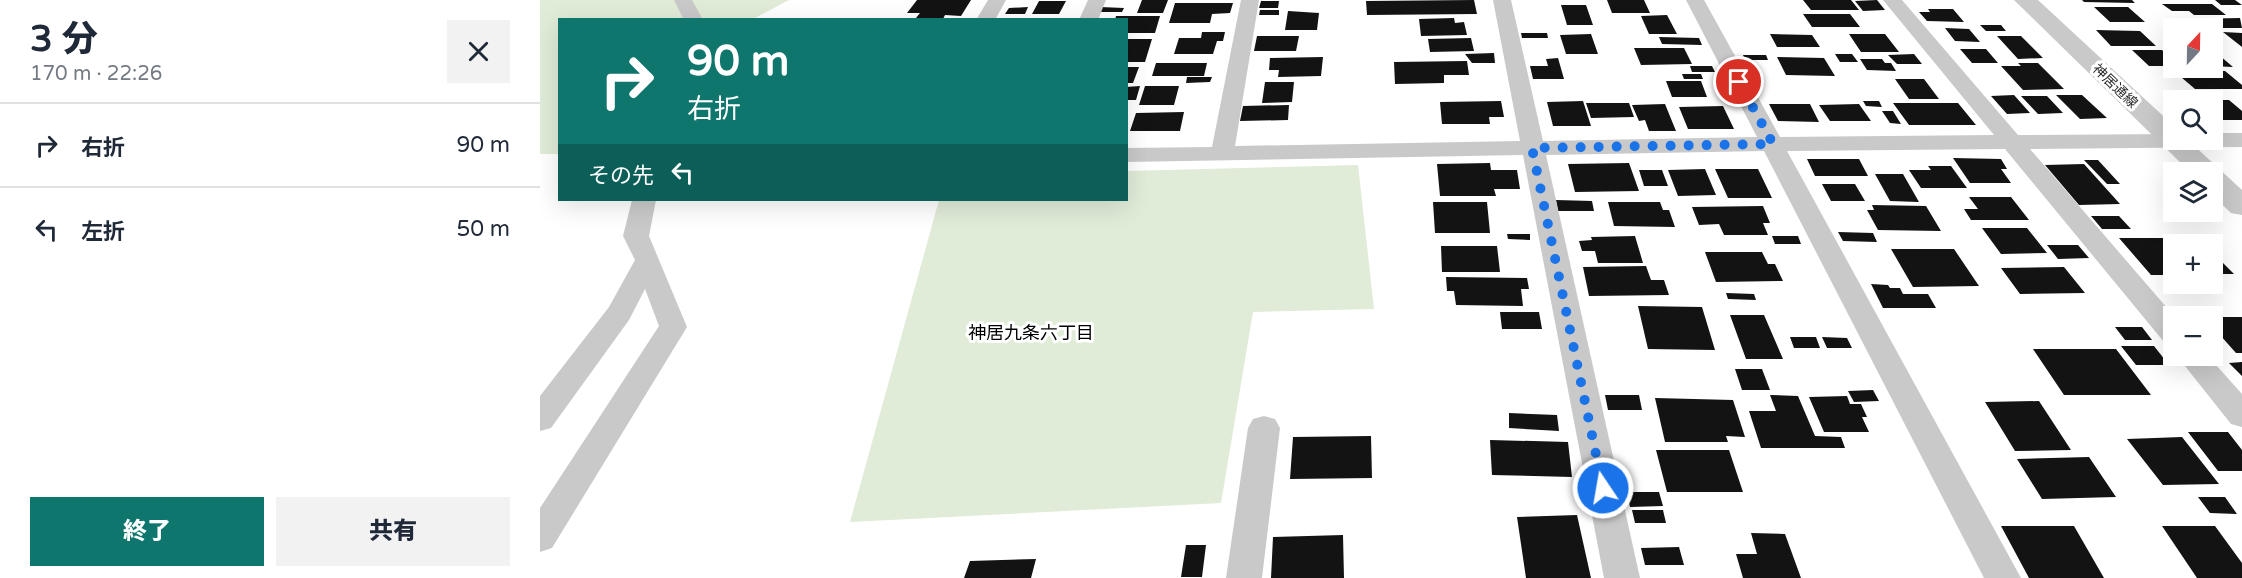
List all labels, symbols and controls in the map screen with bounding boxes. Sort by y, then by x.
text: 3 分 [30,18,98,61]
north arrow [2163,18,2223,78]
map controls [2163,18,2223,366]
button: close [447,20,510,83]
text: 90 m [687,36,789,87]
icon: right [588,42,666,120]
pin [1713,56,1764,107]
street label: 神居通線 [2089,60,2141,112]
text: 170 m · 22:26 [30,62,162,86]
icon: arrive [1722,65,1755,98]
button: search [2163,90,2223,150]
text: 右折 [687,93,741,126]
icon: right [30,129,63,162]
text: 90 m [456,132,510,158]
text: 右折 [81,135,125,161]
icon: left [666,156,699,189]
button: layers [2163,162,2223,222]
text: その先 [588,163,654,189]
icon: left [30,213,63,246]
text: 50 m [456,216,510,242]
text: 左折 [81,219,125,245]
button: + [2163,234,2223,294]
button: − [2163,306,2223,366]
district label: 神居九条六丁目 [968,322,1094,344]
position arrow [1571,456,1635,520]
button: 終了 [30,497,264,566]
button: 共有 [276,497,510,566]

